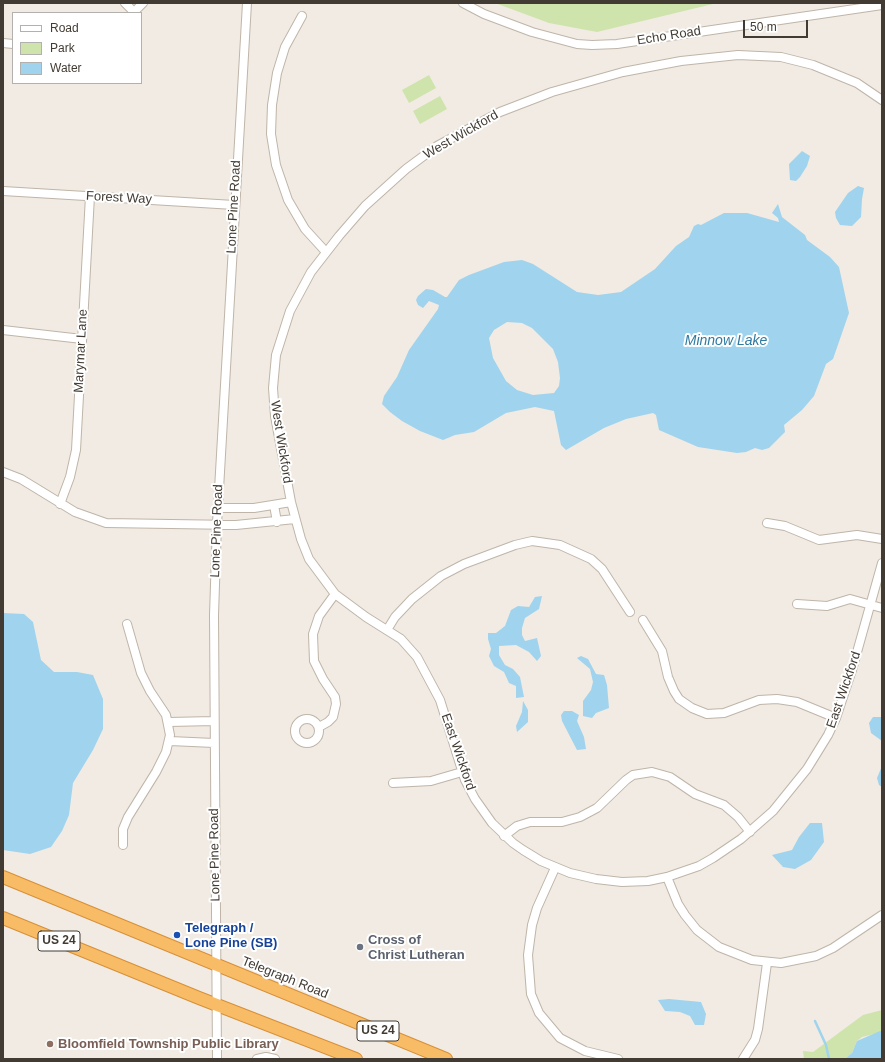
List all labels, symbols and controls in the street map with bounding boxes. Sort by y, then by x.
legend [12,12,142,84]
scale bar [745,12,810,38]
text: 50 m [750,20,777,34]
text: Road [50,21,79,35]
street label: Echo Road [636,23,702,49]
text: Park [50,41,75,55]
text: Water [50,61,82,75]
street label: West Wickford [421,107,501,163]
street label: Lone Pine Road [224,160,244,254]
street label: Forest Way [86,188,152,208]
street label: Marymar Lane [71,309,91,393]
water label: Minnow Lake [685,333,767,349]
street label: West Wickford [267,400,295,484]
street label: Lone Pine Road [208,484,226,578]
street label: East Wickford [824,650,864,730]
street label: East Wickford [438,712,478,792]
street label: Lone Pine Road [206,808,224,902]
place label: Telegraph / Lone Pine (SB) [185,920,277,951]
marker: Telegraph / Lone Pine (SB) [172,930,182,940]
road number: US 24 [38,931,80,951]
place label: Cross of Christ Lutheran [368,932,465,963]
marker: Cross of Christ Lutheran [355,942,365,952]
street label: Telegraph Road [240,954,330,1002]
road number: US 24 [357,1021,399,1041]
place label: Bloomfield Township Public Library [58,1036,279,1052]
marker: Bloomfield Township Public Library [45,1039,55,1049]

